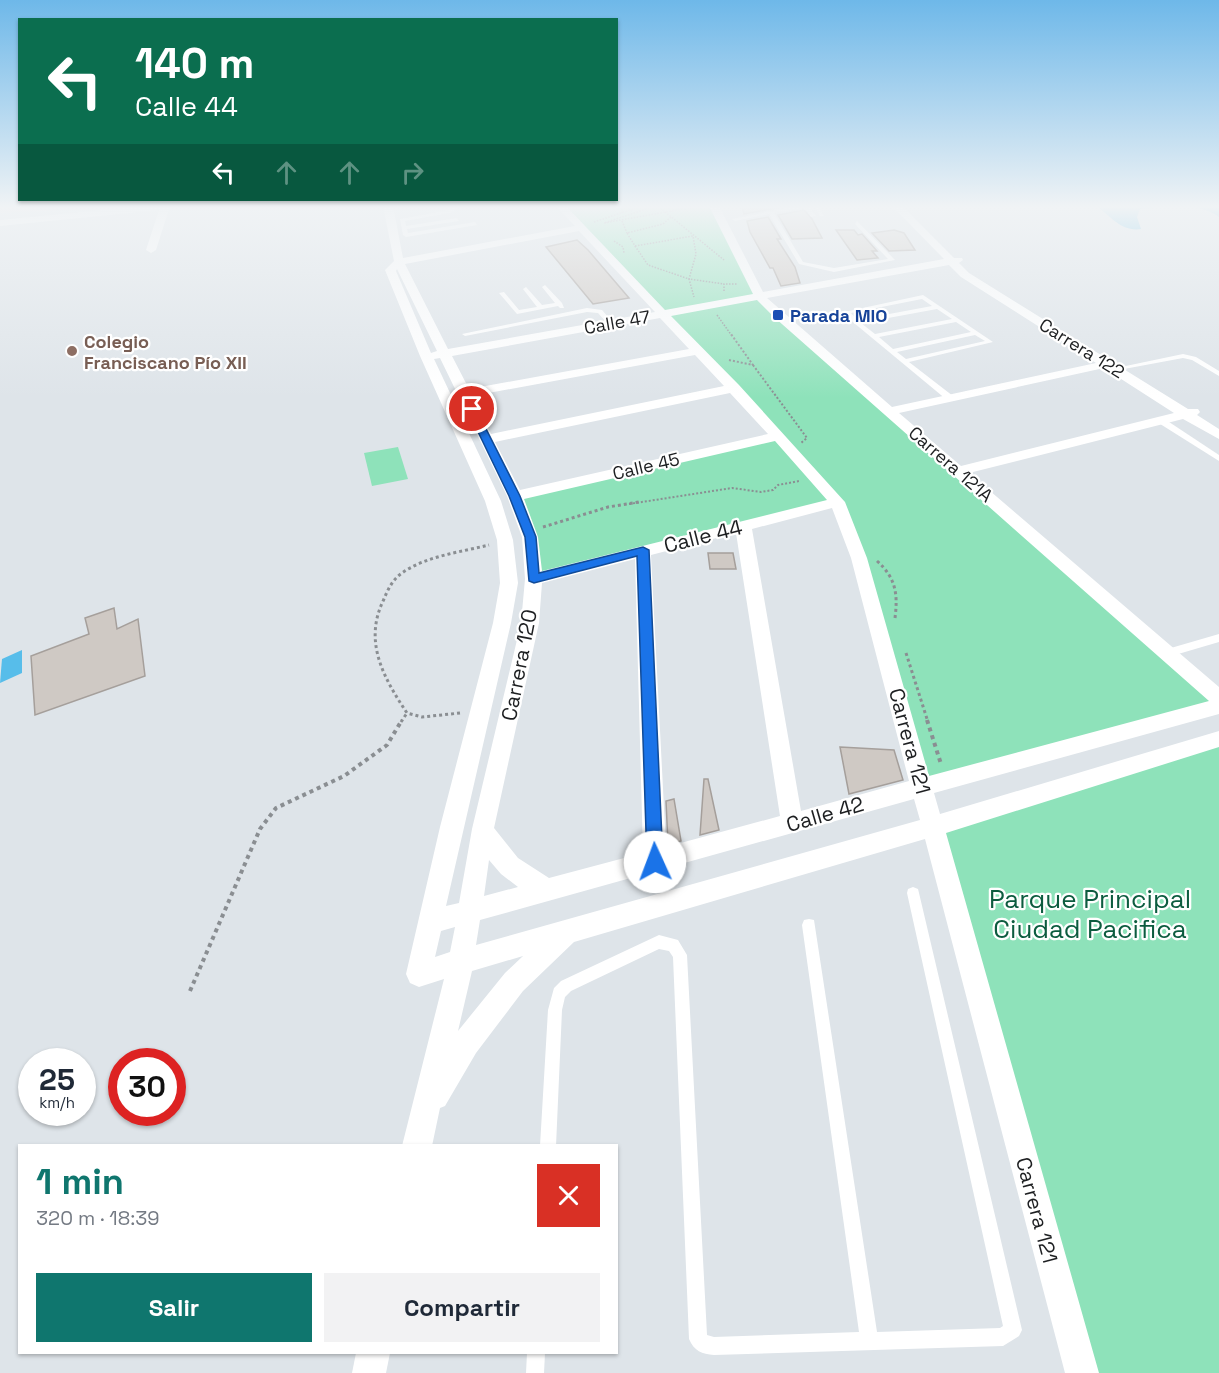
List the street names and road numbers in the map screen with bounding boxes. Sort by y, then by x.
street label: Calle 47 [582,305,652,339]
street label: Carrera 122 [1035,313,1129,383]
street label: Carrera 121A [904,421,998,507]
street label: Calle 45 [610,447,682,485]
street label: Calle 44 [661,513,745,559]
street label: Carrera 120 [495,607,543,723]
street label: Carrera 121 [883,685,937,797]
street label: Calle 42 [783,790,867,838]
street label: Carrera 121 [1010,1154,1064,1266]

